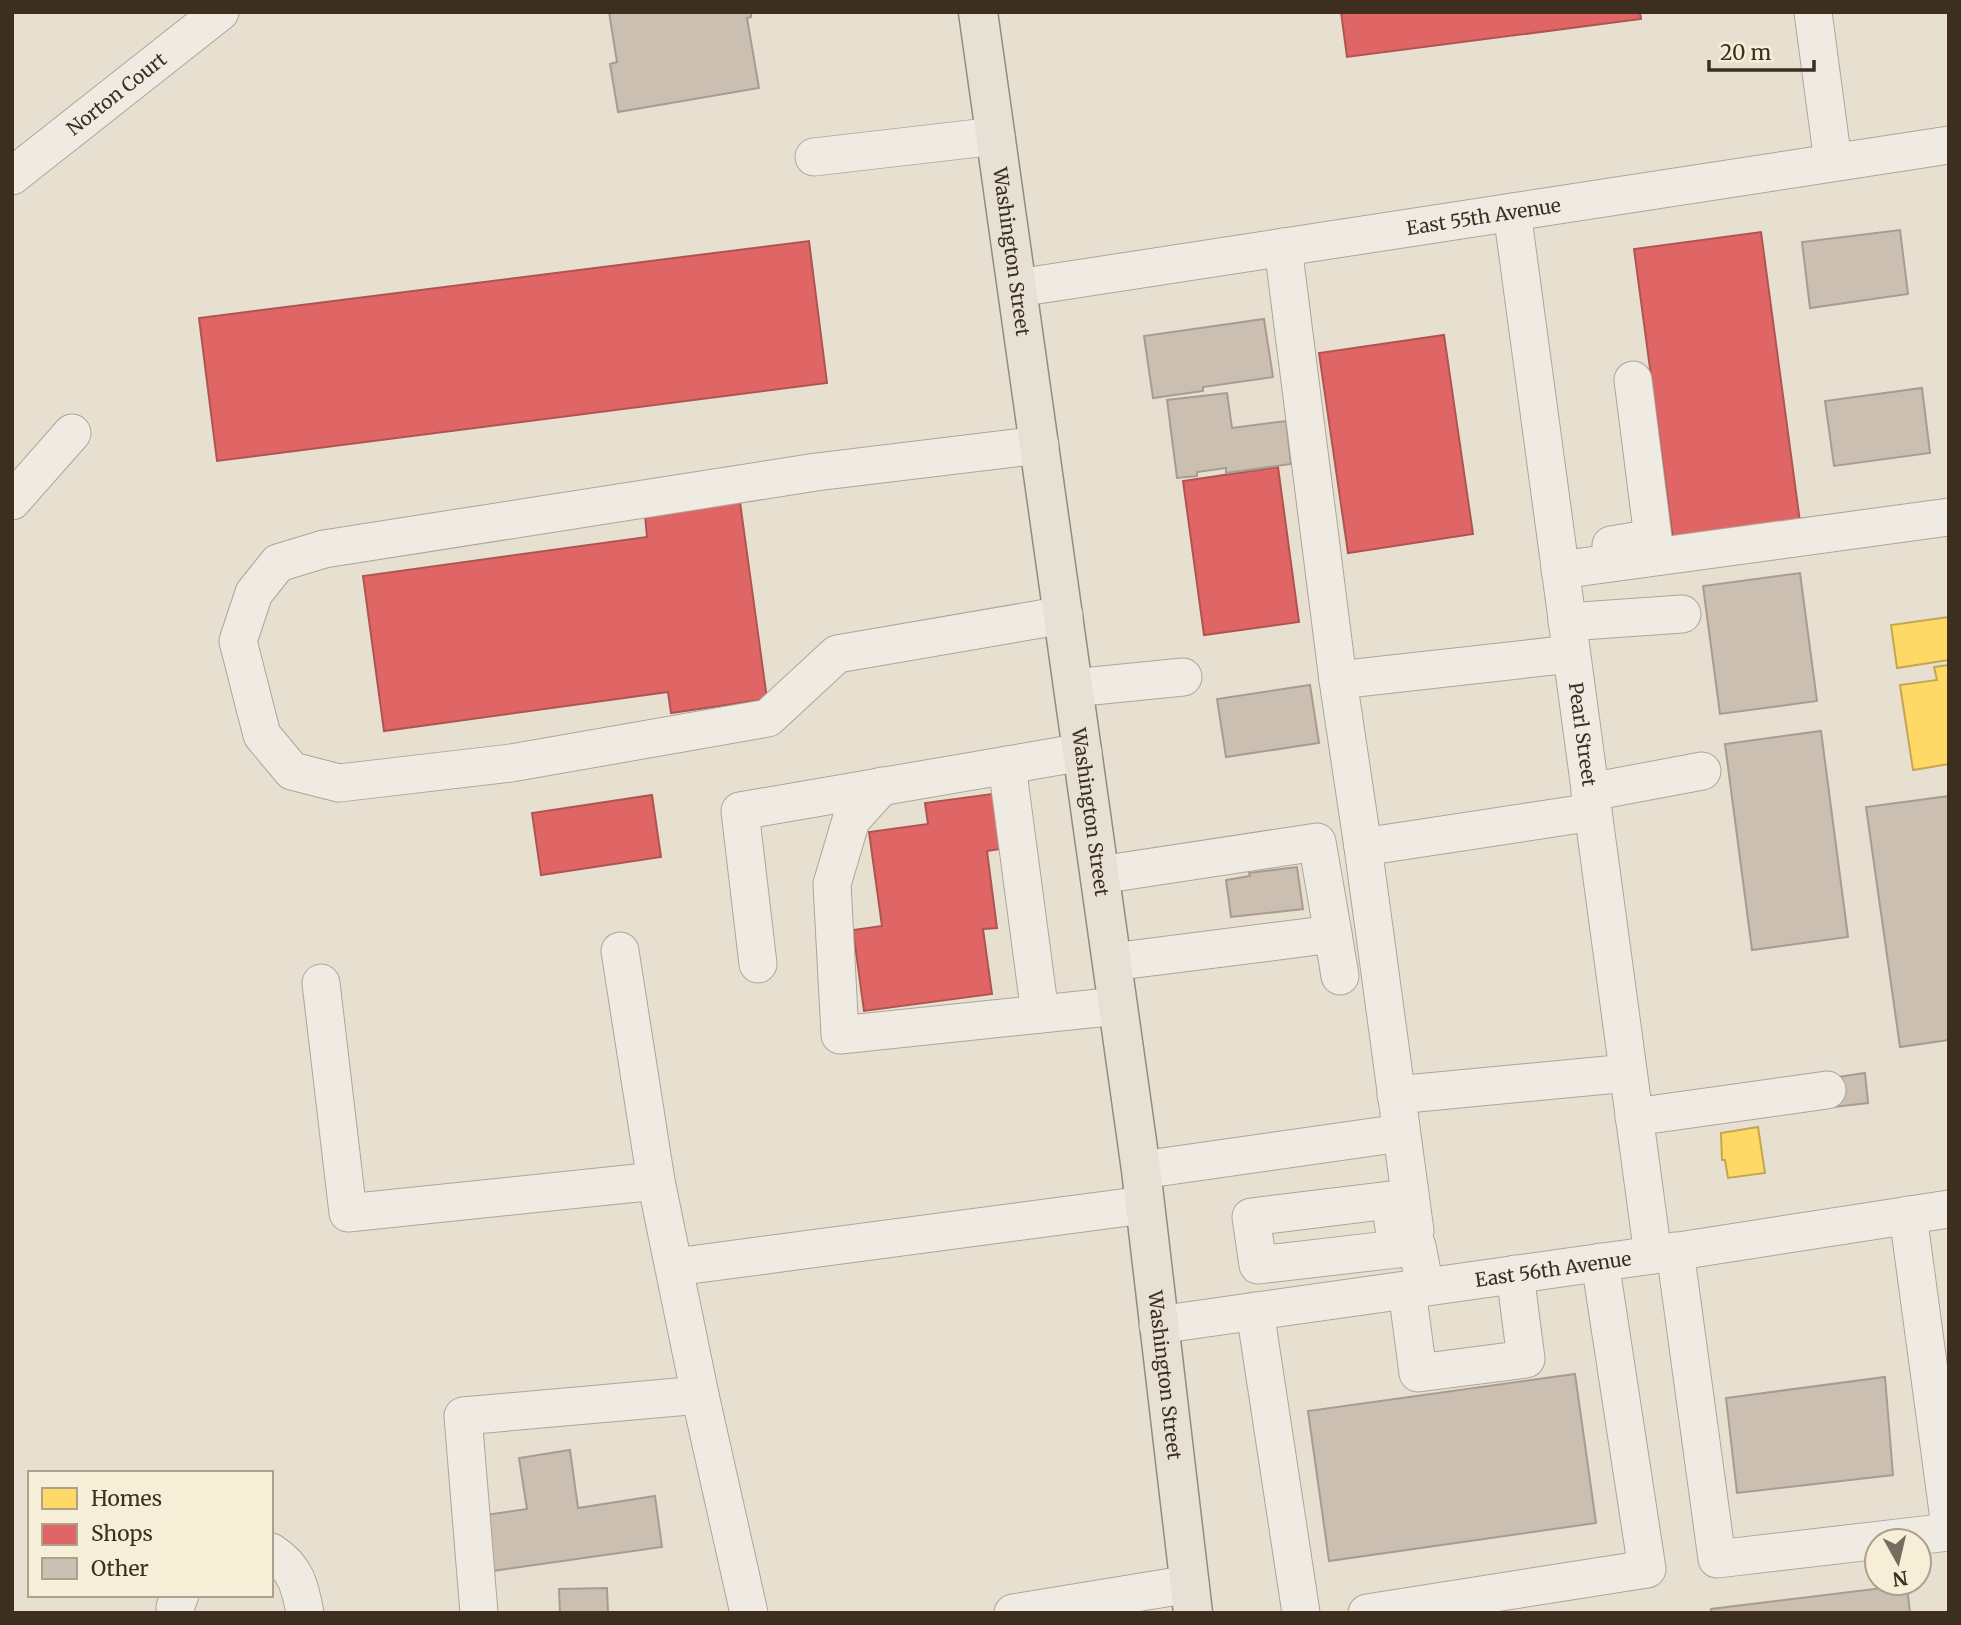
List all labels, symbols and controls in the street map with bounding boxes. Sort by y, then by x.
scale bar [1709,28,1814,72]
text: 20 m [1720,39,1772,66]
street label: Norton Court [62,47,172,140]
street label: Washington Street [988,165,1036,338]
street label: East 55th Avenue [1405,193,1562,240]
street label: Pearl Street [1564,681,1602,788]
street label: Washington Street [1067,725,1114,898]
street label: East 56th Avenue [1473,1246,1633,1292]
street label: Washington Street [1143,1288,1187,1462]
legend [28,1471,273,1597]
text: Homes [91,1485,162,1512]
text: Shops [91,1520,153,1547]
north arrow [1863,1527,1933,1597]
text: Other [91,1555,149,1582]
text: N [1891,1566,1909,1592]

